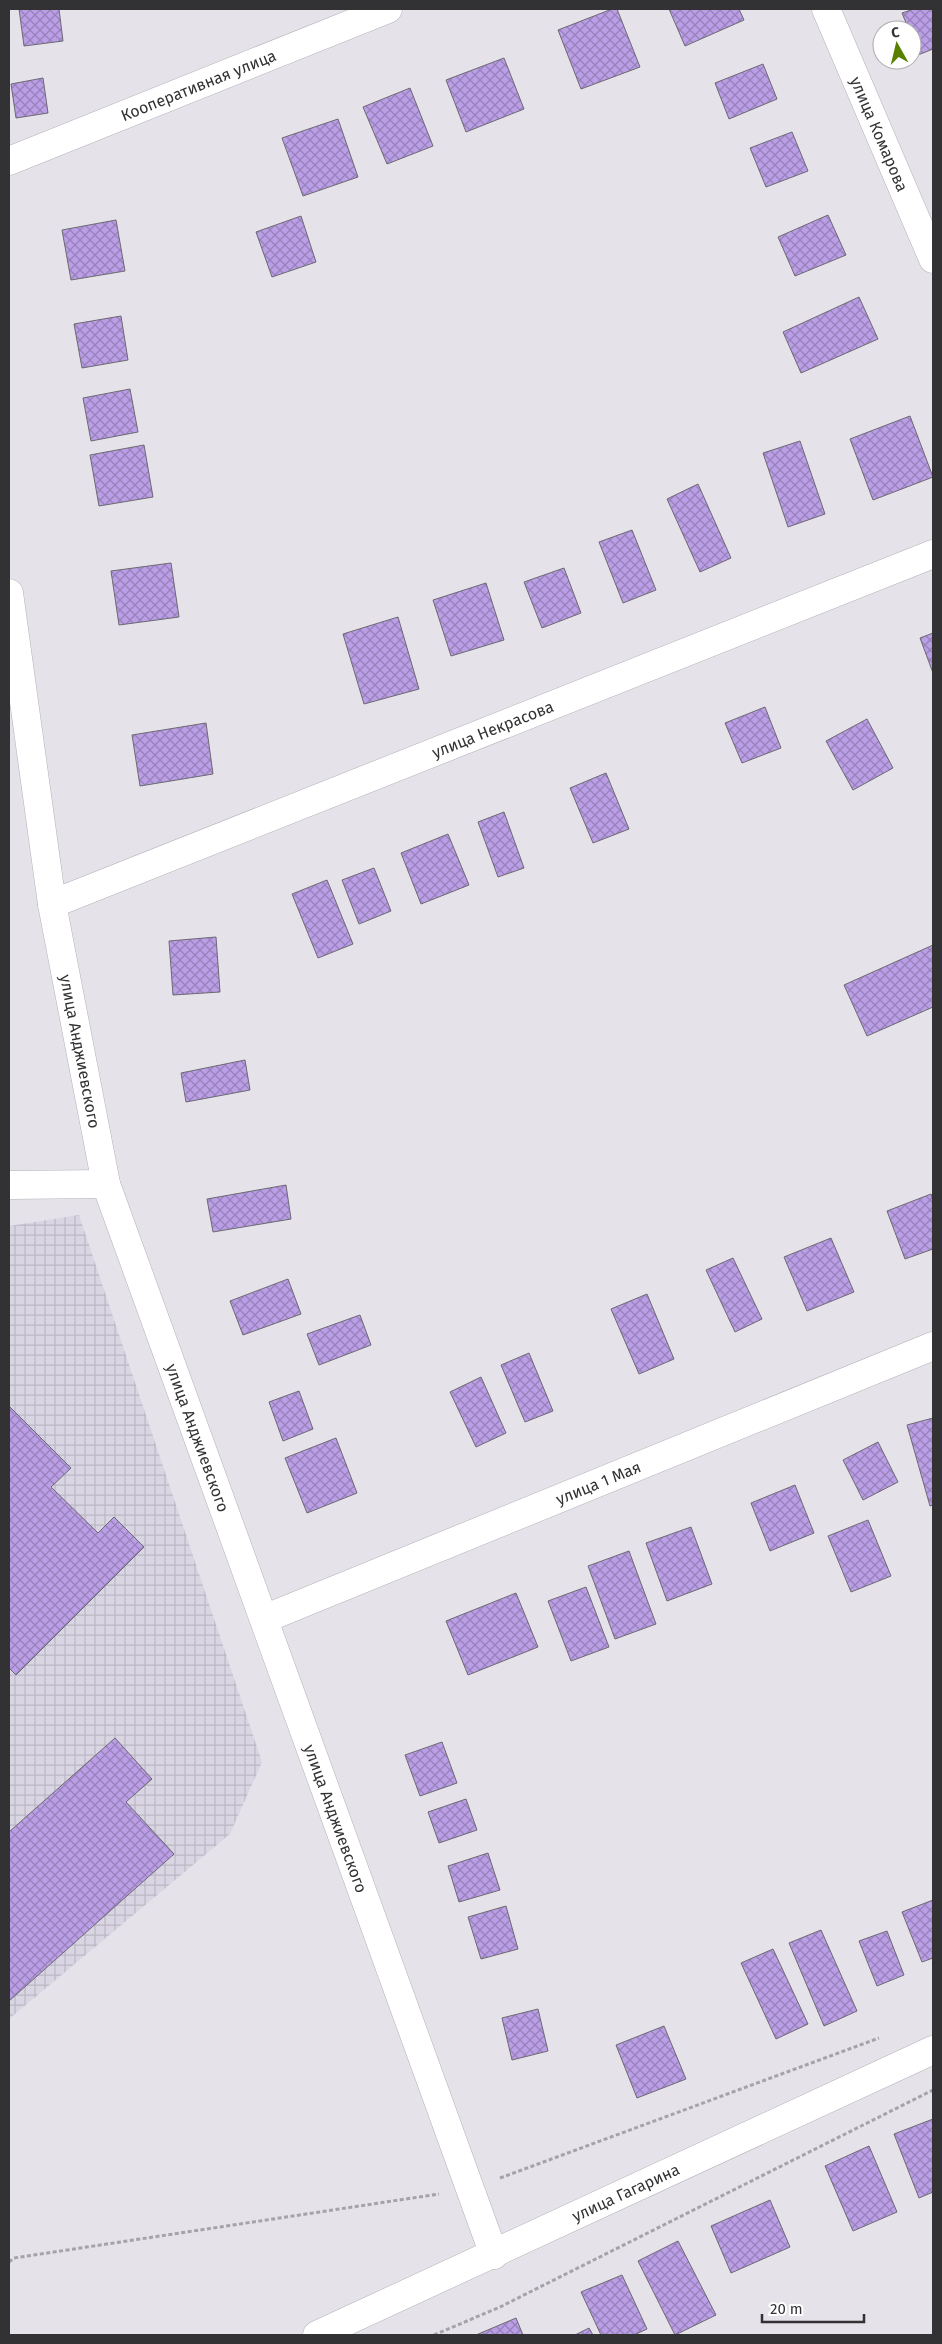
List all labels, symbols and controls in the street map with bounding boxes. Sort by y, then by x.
north arrow [872,20,922,70]
text: С [890,24,900,42]
street label: Кооперативная улица [118,45,279,125]
street label: улица Комарова [847,74,913,194]
street label: улица Некрасова [429,696,556,762]
street label: улица Анджиевского [56,973,105,1130]
street label: улица Анджиевского [162,1361,233,1514]
street label: улица 1 Мая [553,1457,644,1508]
street label: улица Анджиевского [300,1742,371,1895]
street label: улица Гагарина [569,2159,682,2225]
scale bar [762,2292,864,2324]
text: 20 m [770,2300,803,2318]

